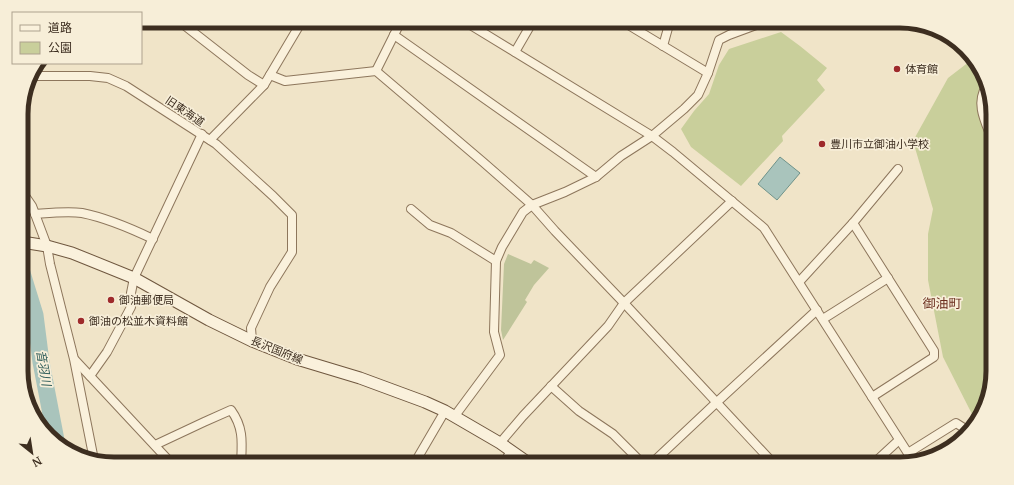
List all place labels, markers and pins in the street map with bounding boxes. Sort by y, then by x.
place label: 体育館 [905,62,938,76]
marker: 体育館 [892,64,902,74]
place label: 豊川市立御油小学校 [830,137,929,151]
marker: 豊川市立御油小学校 [817,139,827,149]
place label: 御油郵便局 [118,293,174,307]
marker: 御油郵便局 [106,295,116,305]
place label: 御油の松並木資料館 [88,314,188,328]
marker: 御油の松並木資料館 [76,316,86,326]

